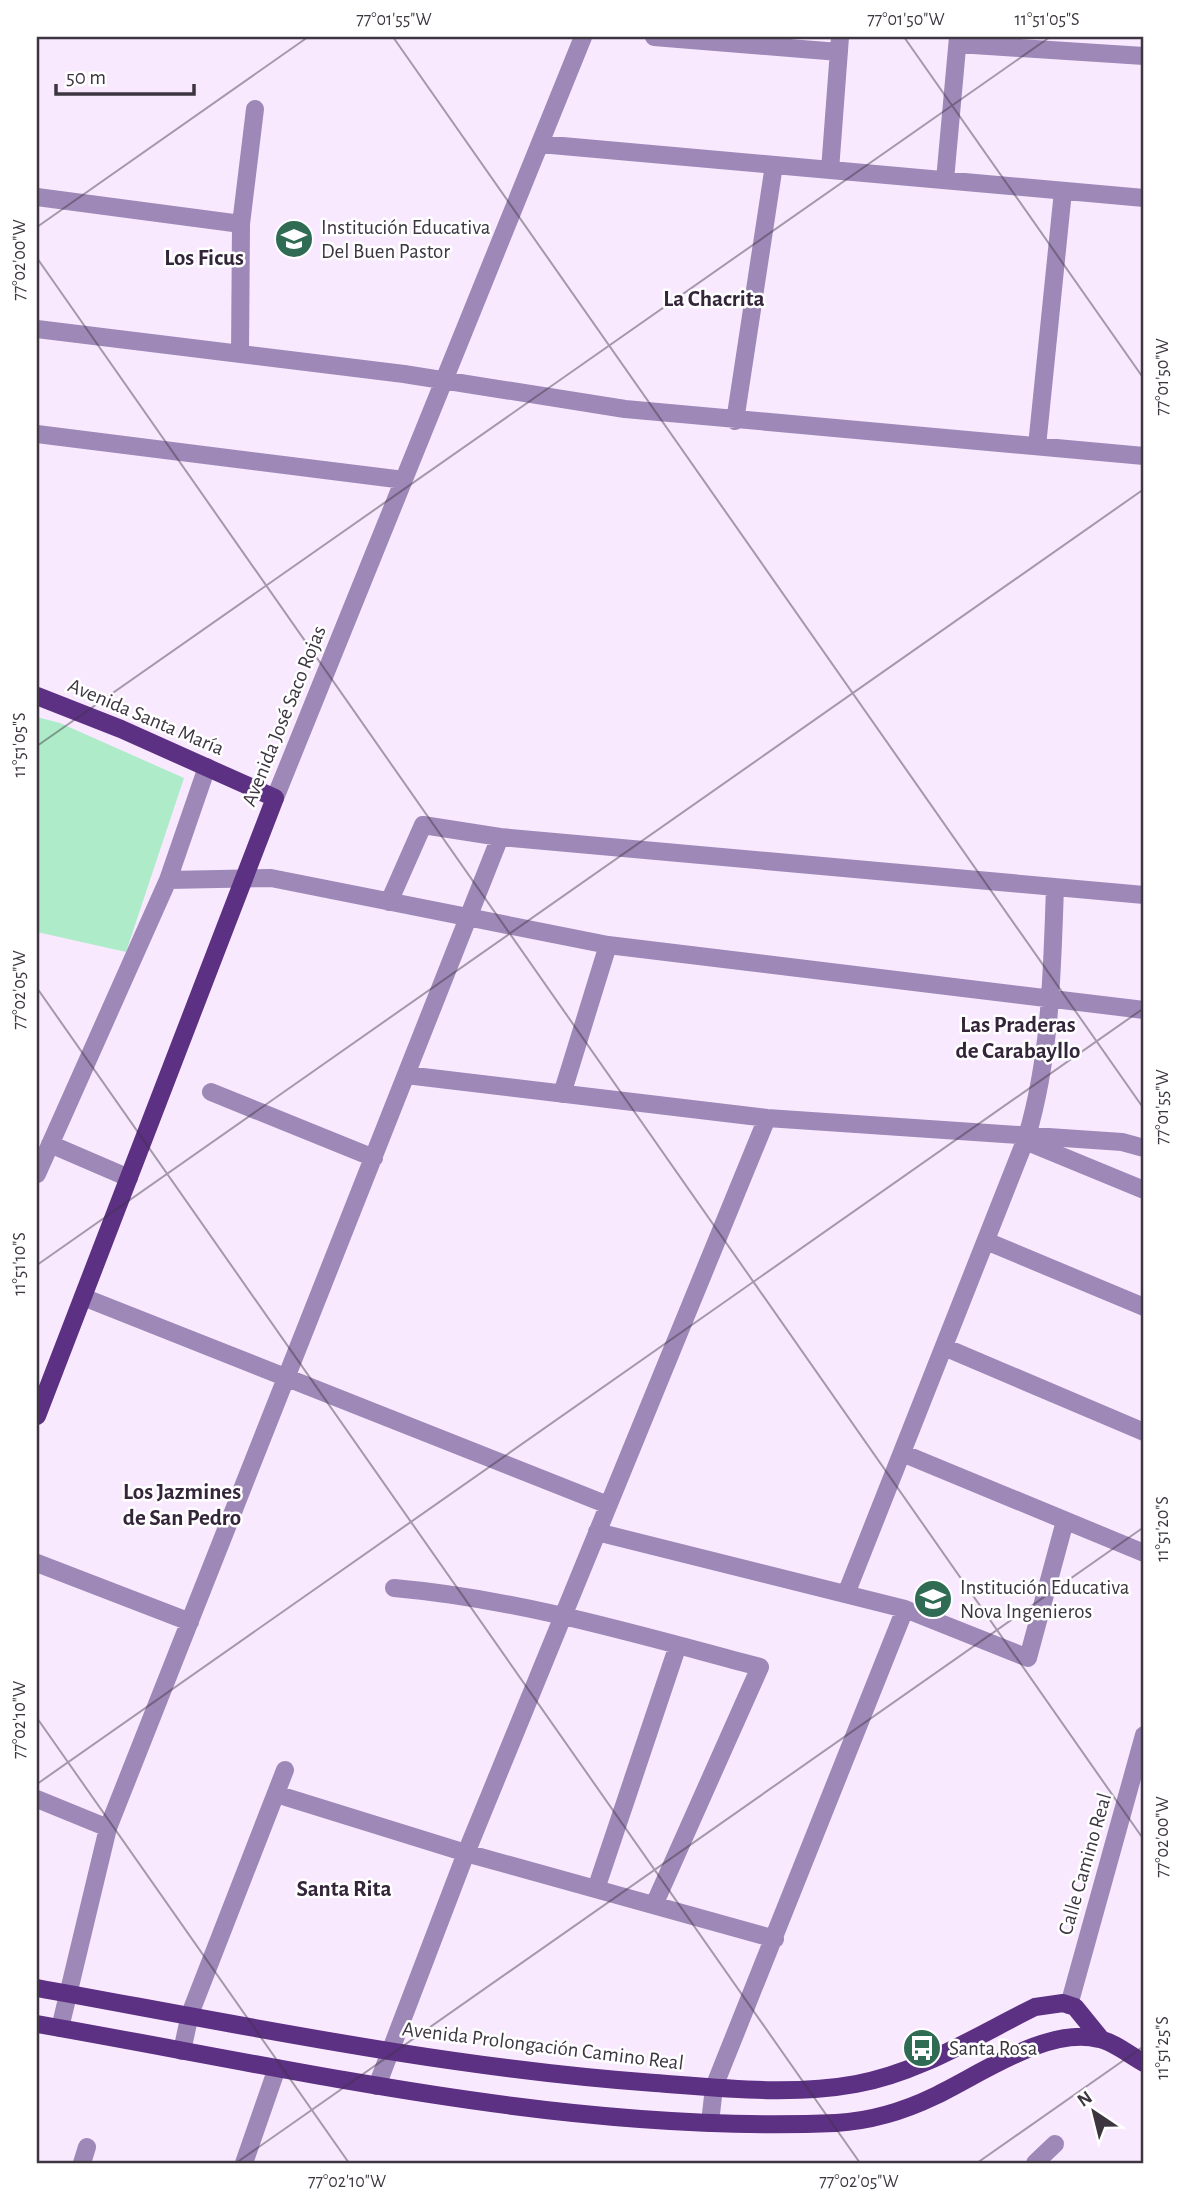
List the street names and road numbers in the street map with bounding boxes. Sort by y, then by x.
street label: Avenida José Saco Rojas [238,623,330,809]
street label: Avenida Santa María [65,675,227,759]
street label: Calle Camino Real [1055,1791,1115,1937]
street label: Avenida Prolongación Camino Real [401,2018,685,2074]

